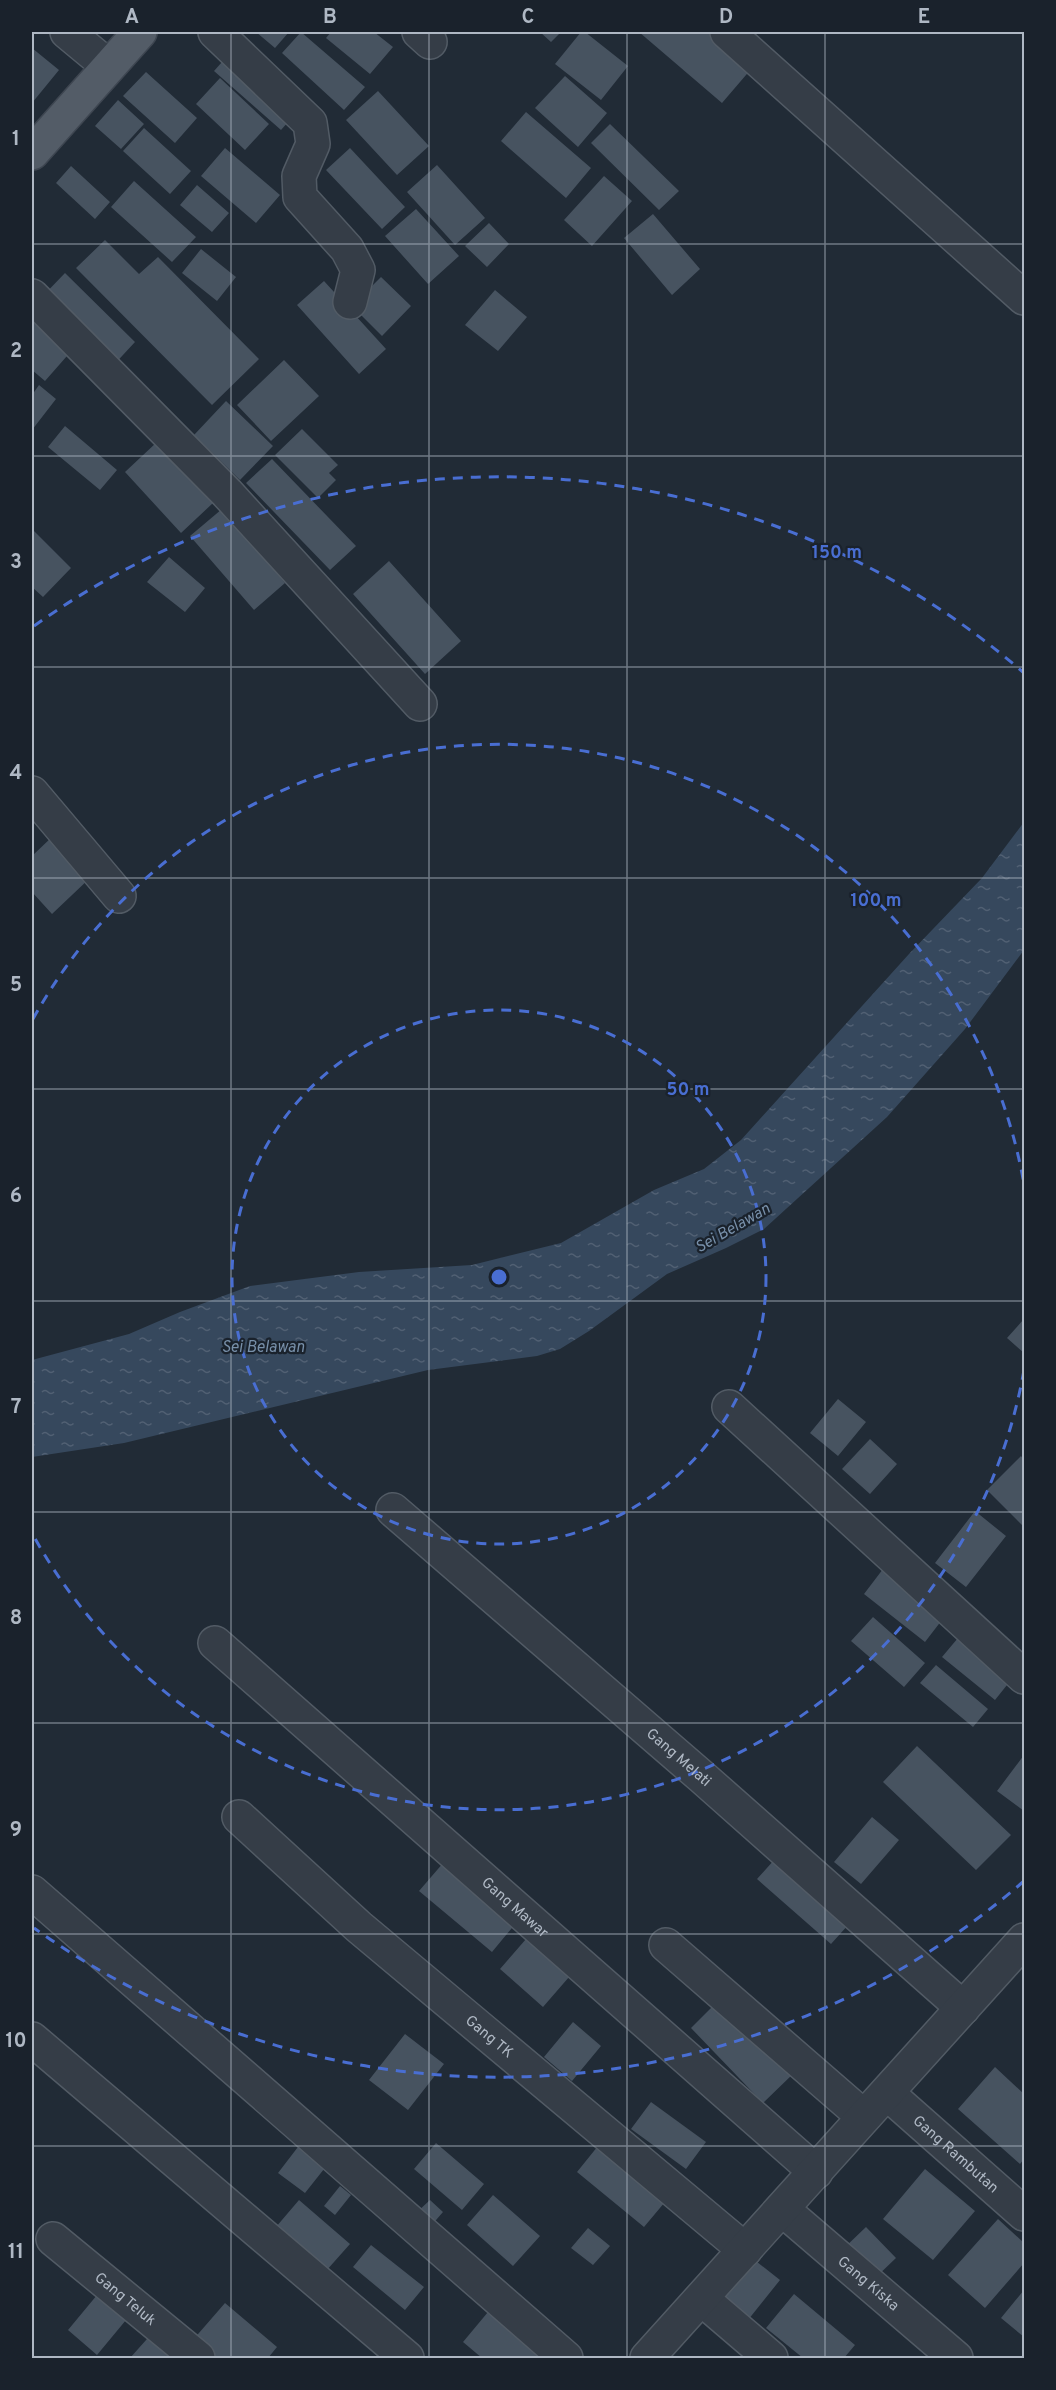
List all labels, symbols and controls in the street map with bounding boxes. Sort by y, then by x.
text: A [125,5,139,31]
text: B [323,5,337,31]
text: C [522,5,534,31]
text: D [719,5,733,31]
text: E [918,5,930,31]
text: 1 [12,127,20,153]
text: 2 [10,339,22,365]
text: 150 m [812,542,862,565]
text: 3 [10,550,22,576]
text: 4 [10,761,22,787]
text: 100 m [850,890,902,913]
text: 5 [10,973,22,999]
text: 50 m [666,1079,710,1102]
text: 6 [10,1184,22,1210]
water label: Sei Belawan [692,1199,774,1258]
centre of rings [489,1267,509,1287]
water label: Sei Belawan [221,1338,305,1358]
text: 7 [11,1395,21,1421]
text: 8 [10,1606,22,1632]
street label: Gang Melati [642,1725,715,1792]
text: 9 [10,1818,22,1844]
street label: Gang Mawar [477,1874,552,1943]
street label: Gang TK [461,2012,517,2063]
text: 10 [5,2029,27,2055]
street label: Gang Rambutan [908,2112,1002,2198]
text: 11 [8,2240,24,2266]
street label: Gang Kiska [833,2253,902,2316]
street label: Gang Teluk [90,2269,159,2331]

